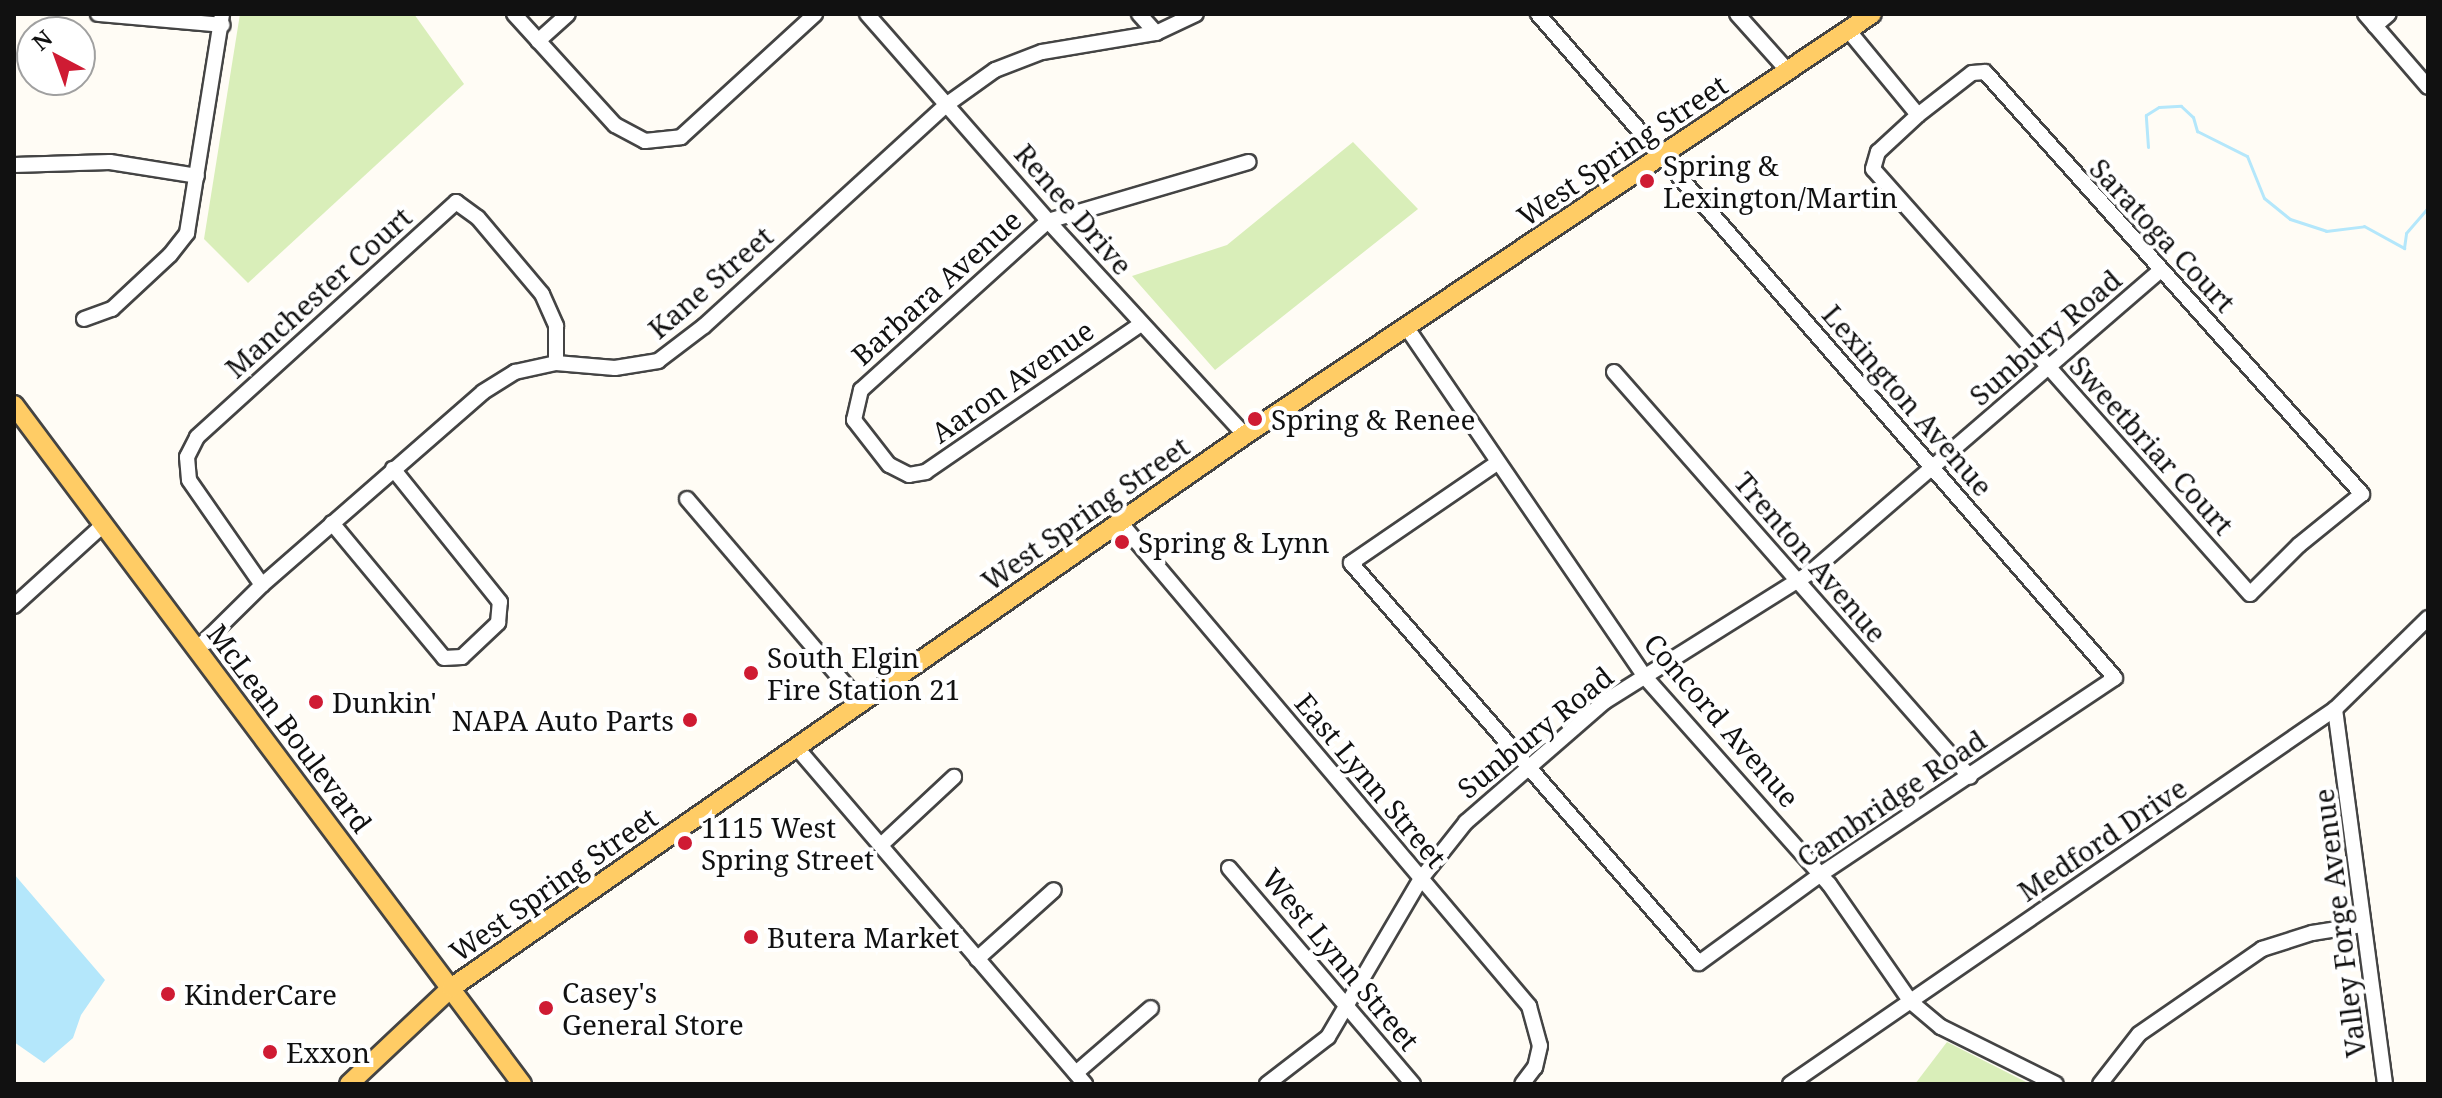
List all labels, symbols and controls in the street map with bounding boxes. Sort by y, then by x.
north arrow [16,16,96,96]
text: N [25,22,58,56]
street label: West Spring Street [1511,67,1733,233]
street label: Renee Drive [1008,137,1140,281]
place label: Spring & Lexington/Martin [1663,148,1898,214]
street label: Saratoga Court [2083,151,2243,319]
marker: Spring & Lexington/Martin [1638,172,1656,190]
street label: Manchester Court [218,200,418,384]
street label: Barbara Avenue [845,202,1027,372]
street label: Kane Street [641,219,779,345]
street label: Sunbury Road [1962,262,2128,412]
street label: Lexington Avenue [1816,298,2000,502]
street label: Aaron Avenue [924,313,1100,449]
street label: Sweetbriar Court [2063,349,2241,541]
place label: Spring & Renee [1271,402,1475,436]
marker: Spring & Renee [1246,410,1264,428]
street label: West Spring Street [975,429,1195,597]
street label: Trenton Avenue [1728,465,1894,649]
place label: Spring & Lynn [1138,525,1330,559]
marker: Spring & Lynn [1113,533,1131,551]
street label: McLean Boulevard [201,617,379,839]
street label: Concord Avenue [1637,626,1807,814]
place label: South Elgin Fire Station 21 [767,640,960,706]
street label: Sunbury Road [1451,659,1619,805]
marker: South Elgin Fire Station 21 [742,664,760,682]
place label: Dunkin' [332,685,437,719]
street label: East Lynn Street [1288,686,1454,874]
marker: Dunkin' [307,693,325,711]
place label: NAPA Auto Parts [452,703,674,737]
marker: NAPA Auto Parts [681,711,699,729]
street label: Cambridge Road [1790,722,1992,874]
street label: Medford Drive [2011,770,2193,908]
street label: Valley Forge Avenue [2306,787,2372,1059]
street label: West Spring Street [443,800,663,968]
place label: 1115 West Spring Street [701,810,874,876]
marker: 1115 West Spring Street [676,834,694,852]
street label: West Lynn Street [1255,862,1427,1056]
place label: Butera Market [767,920,959,954]
marker: Butera Market [742,928,760,946]
place label: Casey's General Store [562,975,744,1041]
place label: KinderCare [184,977,337,1011]
marker: KinderCare [159,985,177,1003]
marker: Casey's General Store [537,999,555,1017]
place label: Exxon [286,1035,370,1069]
marker: Exxon [261,1043,279,1061]

